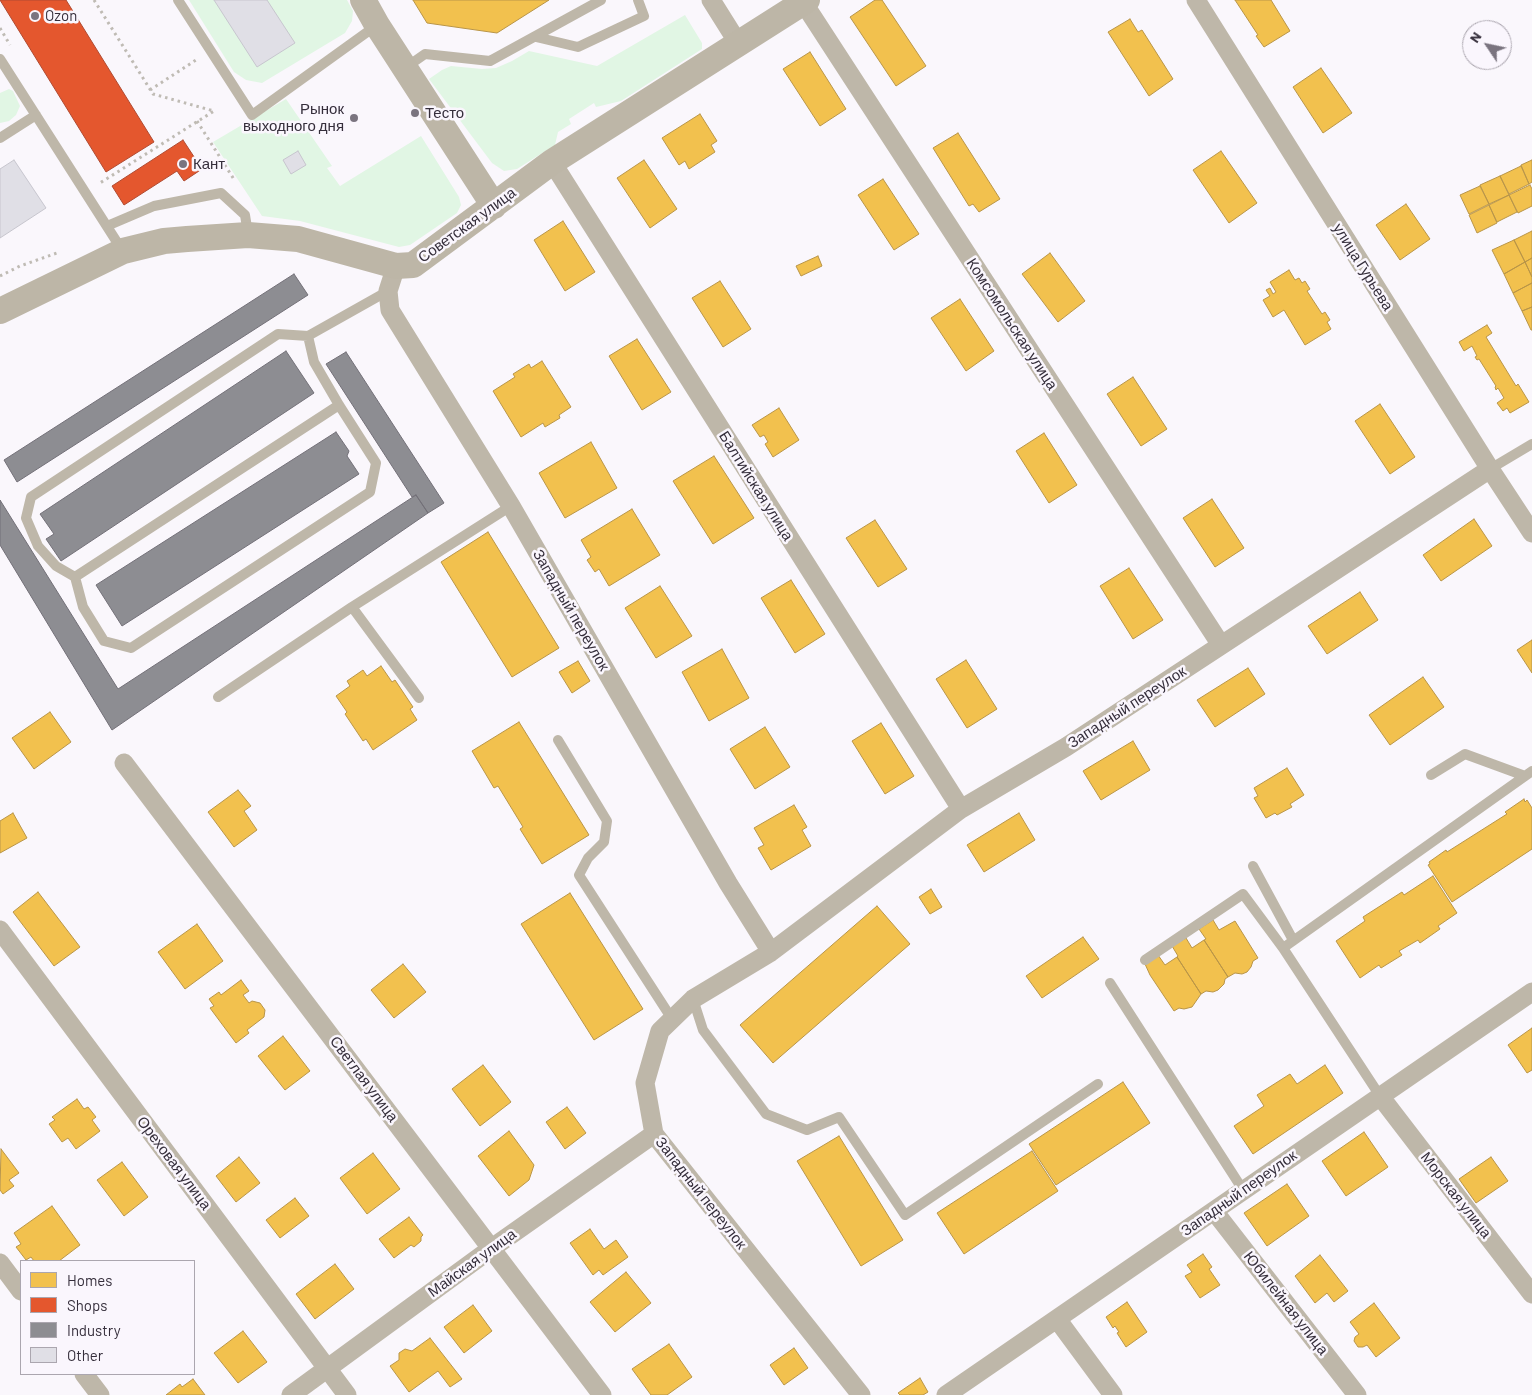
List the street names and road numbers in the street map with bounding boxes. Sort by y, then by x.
street label: Советская улица [415,183,519,267]
street label: улица Гурьева [1329,220,1397,314]
street label: Комсомольская улица [963,255,1061,393]
street label: Балтийская улица [715,428,797,544]
street label: Западный переулок [529,546,613,674]
street label: Западный переулок [1065,662,1189,752]
street label: Светлая улица [326,1033,402,1125]
street label: Ореховая улица [133,1113,215,1213]
street label: Западный переулок [652,1133,750,1253]
street label: Западный переулок [1178,1146,1300,1240]
street label: Морская улица [1417,1148,1495,1242]
street label: Майская улица [424,1225,520,1301]
street label: Юбилейная улица [1240,1248,1332,1358]

